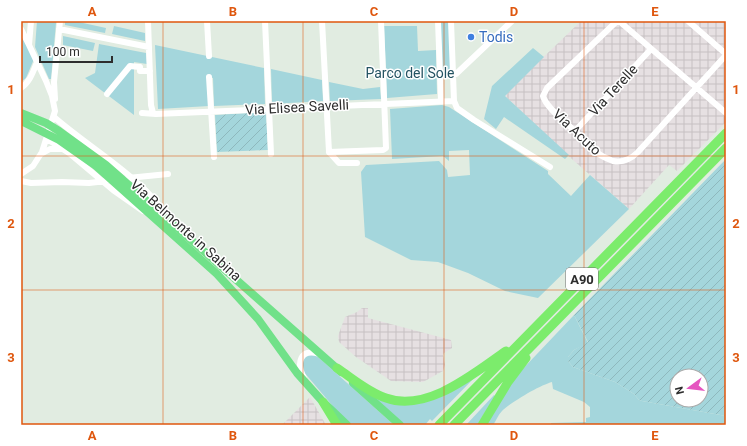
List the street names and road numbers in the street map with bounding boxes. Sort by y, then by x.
street label: Via Terelle [585,61,641,119]
street label: Via Elisea Savelli [245,96,349,118]
street label: Via Acuto [550,106,604,158]
street label: Via Belmonte in Sabina [127,176,245,284]
road number: A90 [566,268,598,290]

